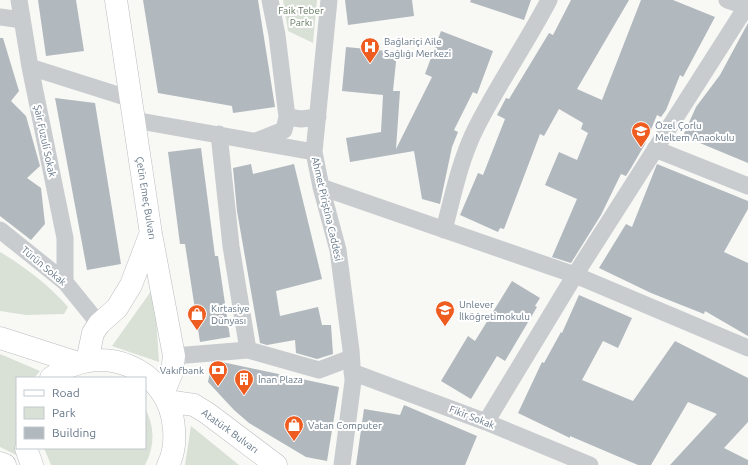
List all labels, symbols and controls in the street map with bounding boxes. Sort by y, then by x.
park label: Faik Teber Parkı [278,5,324,28]
hospital icon: Bağlariçi Aile Sağlığı Merkezi [359,36,381,64]
place label: Bağlariçi Aile Sağlığı Merkezi [384,36,451,59]
street label: Şair Fuzuli Sokak [32,104,58,178]
school or university icon: Özel Çorlu Meltem Anaokulu [630,120,652,148]
place label: Özel Çorlu Meltem Anaokulu [655,120,734,143]
street label: Çetin Emeç Bulvarı [134,156,158,240]
street label: Ahmet Piriştina Caddesi [310,156,344,262]
street label: Türün Sokak [19,244,69,288]
school or university icon: Unlever İlköğretimokulu [434,299,456,327]
place label: Unlever İlköğretimokulu [459,299,530,322]
shop icon: Kırtasiye Dünyası [186,303,208,331]
place label: Kırtasiye Dünyası [211,303,250,326]
bank icon: Vakıfbank [207,359,229,387]
place label: Vakıfbank [160,365,204,376]
building icon: İnan Plaza [233,368,255,396]
place label: İnan Plaza [258,374,303,385]
legend [16,377,146,449]
text: Road [52,386,80,399]
street label: Fikir Sokak [448,403,496,431]
text: Park [52,406,76,419]
street label: Atatürk Bulvarı [200,407,260,455]
shop icon: Vatan Computer [283,414,305,442]
place label: Vatan Computer [308,420,382,431]
text: Building [52,426,96,439]

